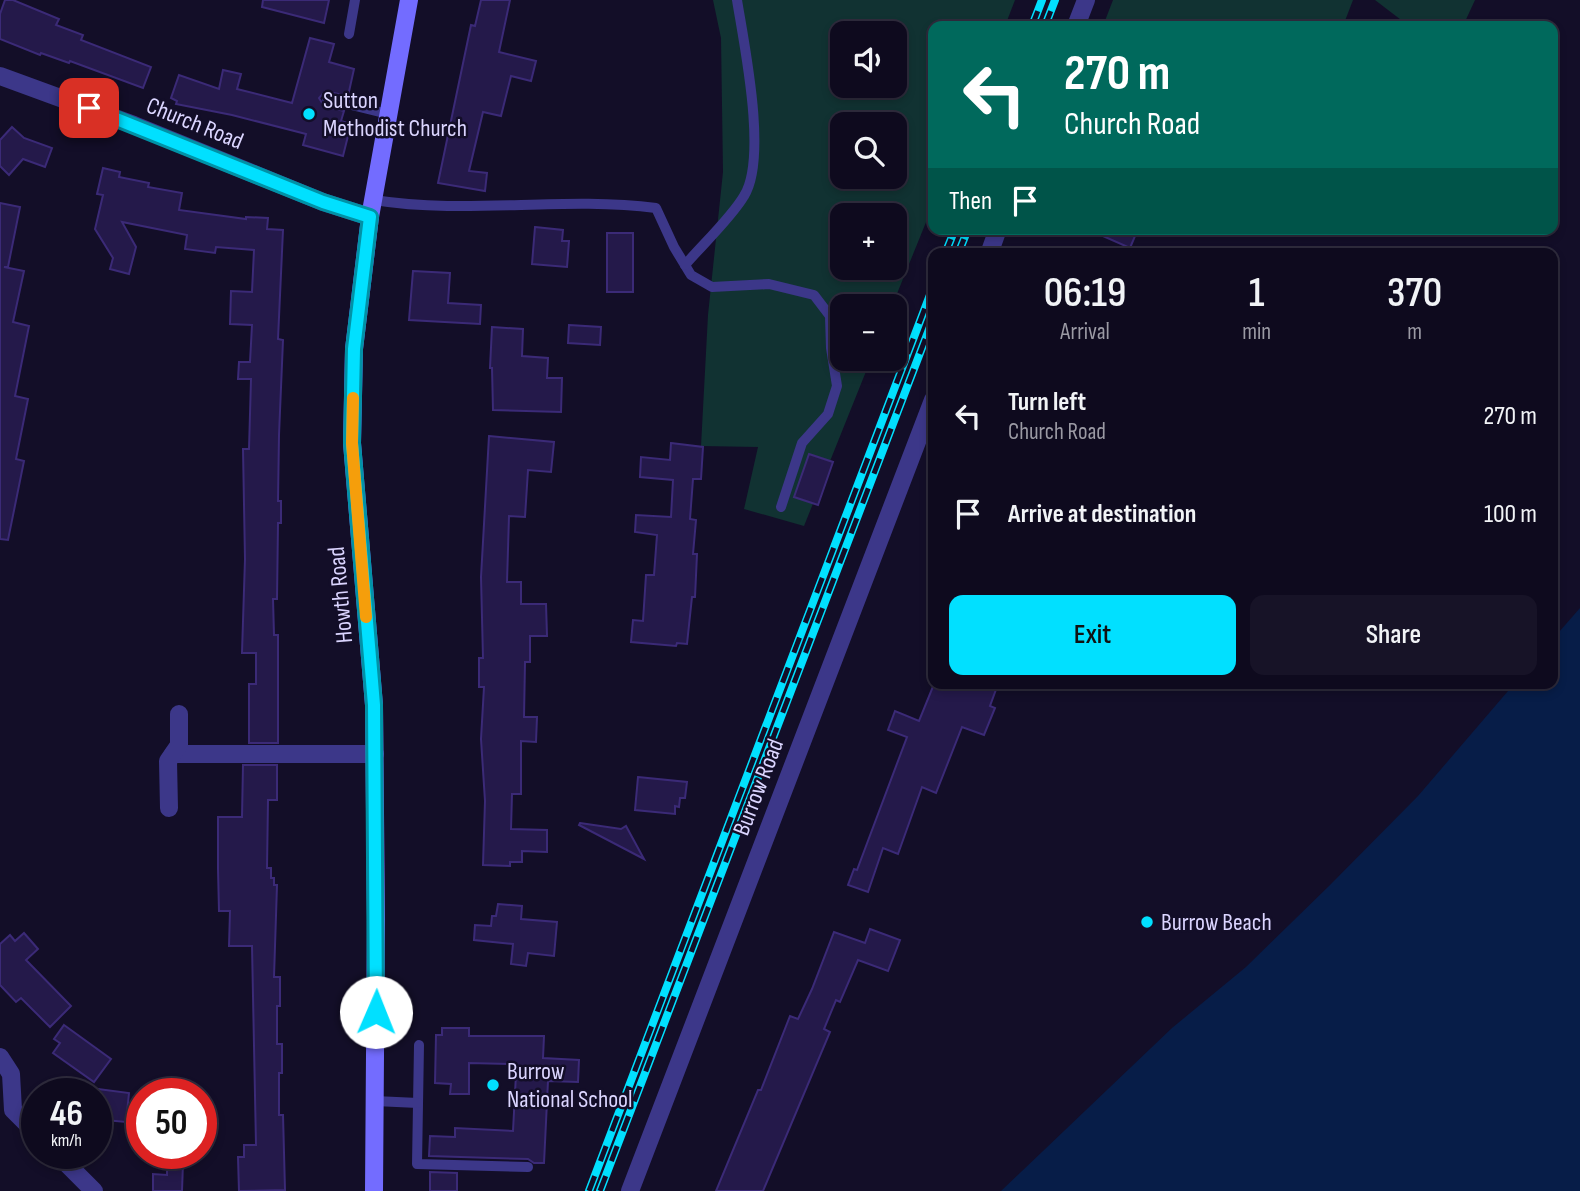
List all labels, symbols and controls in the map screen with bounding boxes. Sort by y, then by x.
map controls [830,21,907,371]
button: sound [830,21,907,98]
text: 270 m [1064,45,1170,104]
icon: left [949,49,1040,140]
pin [59,78,119,138]
place label: Sutton Methodist Church [323,86,467,143]
icon: arrive [70,89,108,127]
street label: Church Road [142,91,248,156]
text: Church Road [1064,105,1200,144]
marker: Sutton Methodist Church [301,106,317,122]
button: search [830,112,907,189]
icon: arrive [1006,182,1044,220]
text: Then [949,186,992,217]
button: + [830,203,907,280]
text: 06:19 [1044,268,1126,319]
text: 1 [1249,268,1264,319]
text: 370 [1387,268,1442,319]
button: − [830,294,907,371]
text: Arrival [1060,318,1110,346]
text: min [1242,318,1271,346]
text: m [1407,318,1422,346]
text: Turn left [1008,387,1086,418]
icon: left [949,397,987,435]
text: 270 m [1484,401,1537,432]
text: Church Road [1008,418,1106,446]
icon: arrive [949,495,987,533]
text: Arrive at destination [1008,499,1196,530]
text: 100 m [1484,499,1537,530]
street label: Howth Road [322,545,359,644]
button: Exit [949,595,1236,675]
button: Share [1250,595,1537,675]
street label: Burrow Road [727,735,790,840]
place label: Burrow Beach [1161,908,1272,937]
marker: Burrow Beach [1139,914,1155,930]
position arrow [339,975,413,1049]
place label: Burrow National School [507,1057,633,1114]
marker: Burrow National School [485,1077,501,1093]
speed limit sign: 50 [126,1078,217,1169]
text: 46 [50,1093,83,1136]
text: km/h [51,1130,82,1151]

